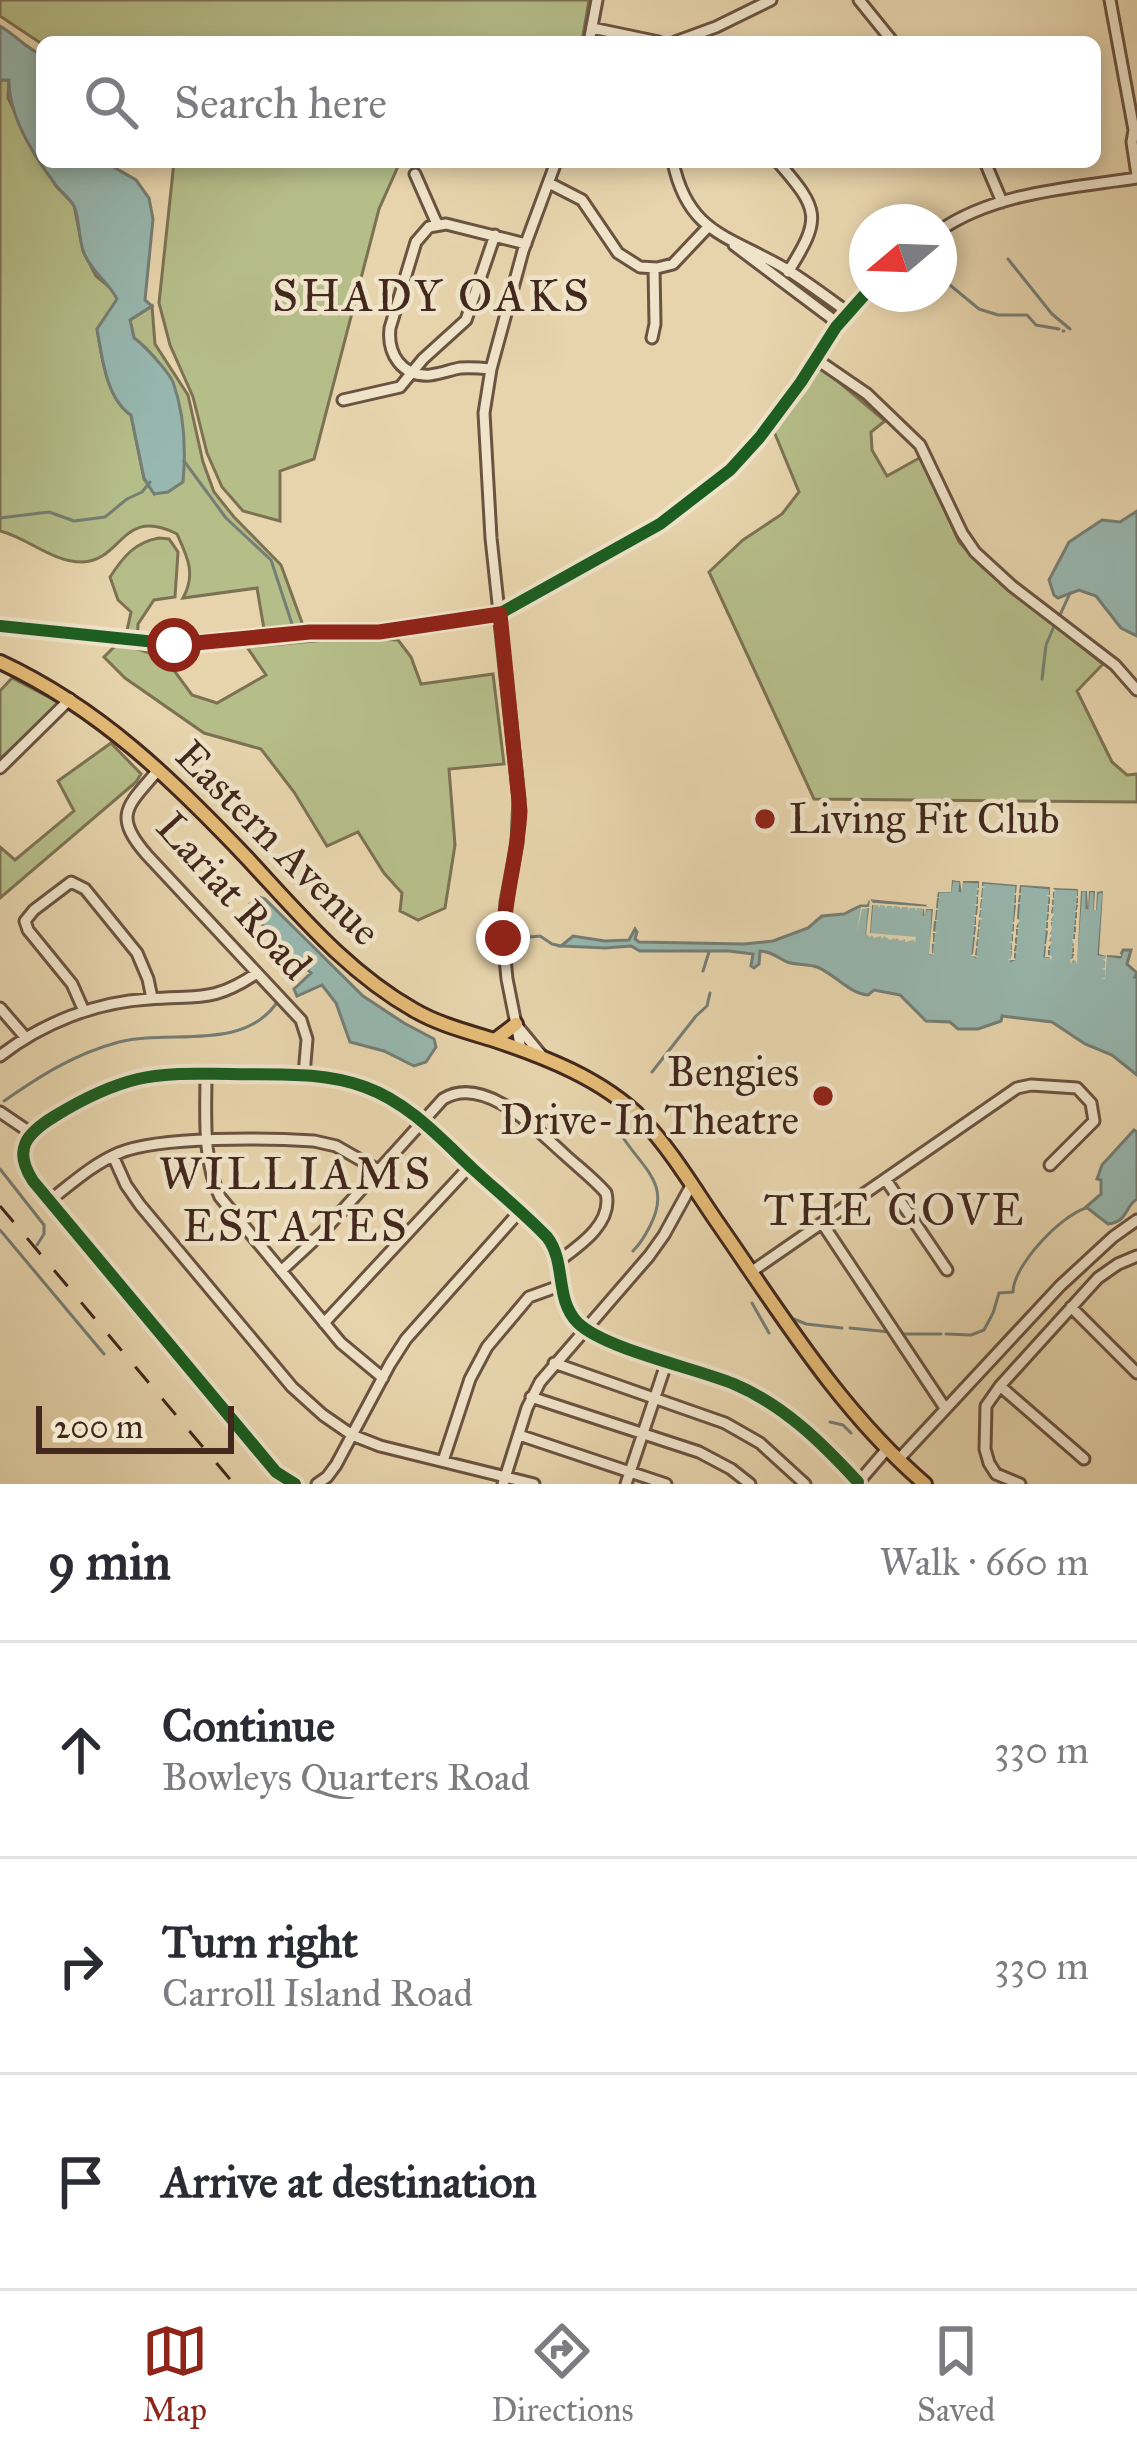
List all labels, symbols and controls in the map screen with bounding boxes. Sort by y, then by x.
search box [36,36,1101,168]
icon: search [78,69,144,135]
text: Search here [174,75,387,130]
north arrow [849,204,957,312]
district label: SHADY OAKS [272,268,592,323]
route start [147,618,201,672]
street label: Eastern Avenue [164,729,392,957]
place label: Living Fit Club [789,793,1060,845]
street label: Lariat Road [145,802,323,990]
marker: Living Fit Club [752,806,778,832]
route end [476,911,530,965]
place label: Bengies Drive-In Theatre [500,1046,799,1146]
marker: Bengies Drive-In Theatre [810,1083,836,1109]
district label: WILLIAMS ESTATES [159,1146,433,1253]
district label: THE COVE [764,1182,1026,1237]
scale bar [36,1400,234,1453]
text: 200 m [54,1407,144,1447]
text: 9 min [48,1531,171,1593]
text: Walk · 660 m [880,1538,1089,1586]
text: Continue [162,1698,335,1753]
icon: ahead [48,1717,114,1783]
text: 330 m [994,1726,1089,1774]
text: Bowleys Quarters Road [162,1753,530,1801]
text: Turn right [162,1914,358,1969]
icon: right [48,1933,114,1999]
text: 330 m [994,1942,1089,1990]
text: Carroll Island Road [162,1969,473,2017]
icon: arrive [48,2149,114,2215]
text: Arrive at destination [162,2154,537,2209]
tab: Map [142,2318,208,2430]
tab: Directions [491,2318,633,2430]
tab: Saved [917,2318,995,2430]

